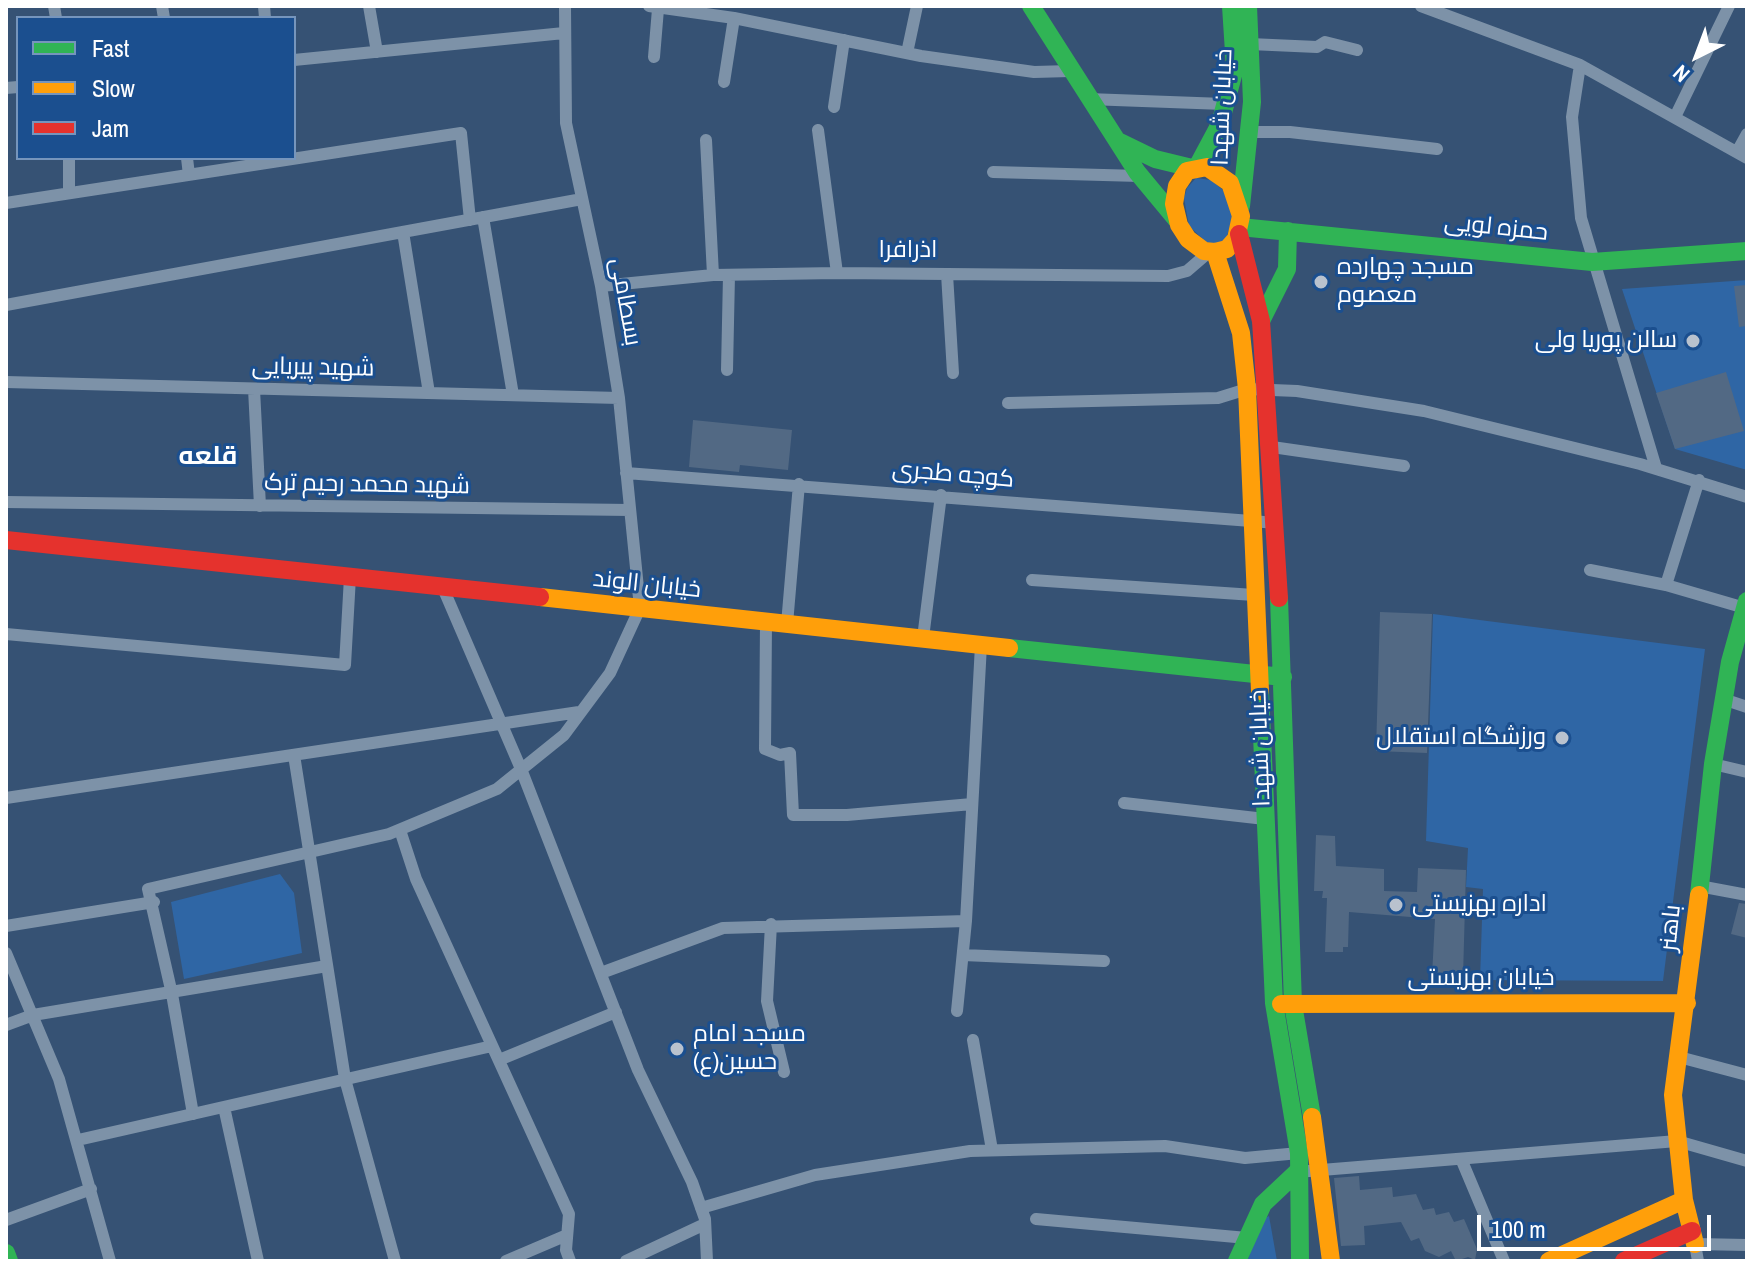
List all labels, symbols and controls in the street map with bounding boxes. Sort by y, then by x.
legend [16,16,296,160]
north arrow [1657,16,1737,96]
text: Fast [92,32,129,64]
street label: خیابان شهدا [1207,48,1239,166]
text: N [1666,58,1696,89]
text: Slow [92,72,135,104]
text: Jam [92,112,129,144]
street label: حمزه لویی [1443,208,1549,248]
street label: اذرافرا [878,237,938,265]
place label: مسجد چهارده معصوم [1337,254,1474,310]
street label: بسطامی [603,256,647,348]
marker: مسجد چهارده معصوم [1312,273,1330,291]
place label: سالن پوریا ولی [1535,327,1677,355]
marker: سالن پوریا ولی [1684,332,1702,350]
street label: شهید پیریایی [251,353,375,383]
district label: قلعه [179,441,237,473]
street label: کوچه طجری [891,455,1015,495]
street label: شهید محمد رحیم ترک [264,469,470,501]
street label: خیابان الوند [592,565,702,605]
street label: خیابان شهدا [1245,689,1277,807]
place label: ورزشگاه استقلال [1376,724,1546,752]
marker: ورزشگاه استقلال [1553,729,1571,747]
place label: اداره بهزیستی [1412,891,1547,919]
marker: اداره بهزیستی [1387,896,1405,914]
street label: باهنر [1654,903,1688,953]
street label: خیابان بهزیستی [1407,965,1555,993]
place label: مسجد امام حسین(ع) [693,1021,806,1077]
marker: مسجد امام حسین(ع) [668,1040,686,1058]
scale bar [1481,1199,1715,1249]
text: 100 m [1491,1213,1546,1245]

